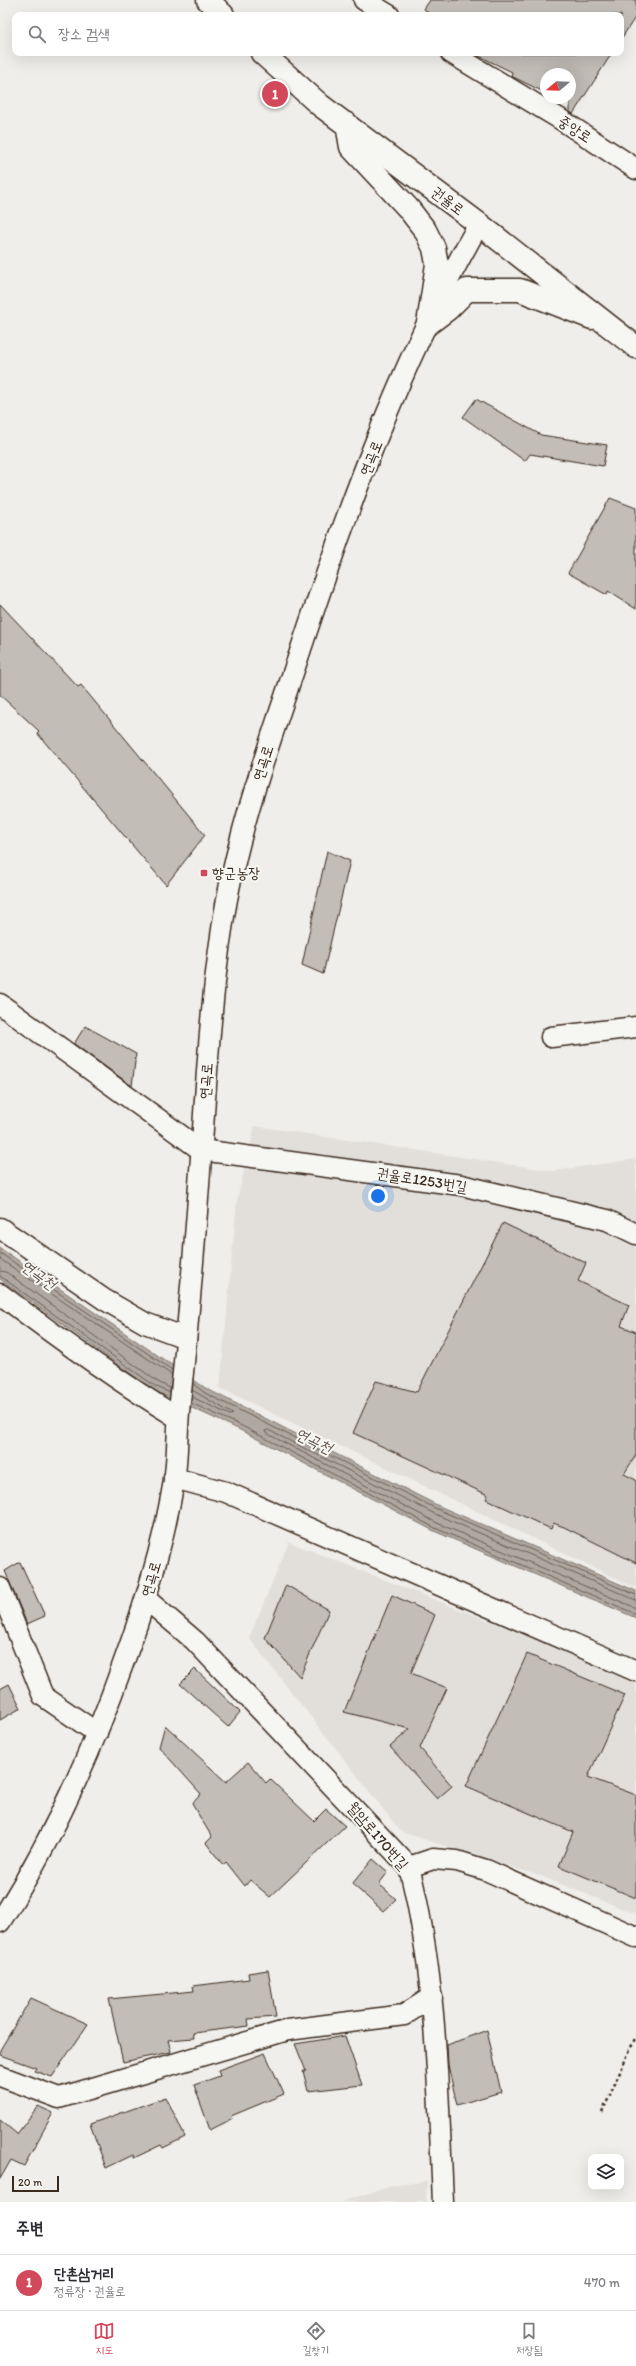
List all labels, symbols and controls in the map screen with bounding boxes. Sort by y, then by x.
search box [12,12,624,56]
icon: search [26,23,48,45]
text: 장소 검색 [58,25,110,43]
north arrow [540,68,576,104]
pin: 1 [262,79,288,109]
street label: 중앙로 [555,112,595,146]
street label: 권율로 [428,183,468,219]
street label: 연곡로 [356,438,386,478]
street label: 연곡로 [249,743,277,783]
place label: 향군농장 [212,864,260,882]
marker: 향군농장 [199,868,209,878]
street label: 연곡로 [196,1062,216,1100]
street label: 권율로1253번길 [376,1164,468,1196]
your location [368,1186,388,1206]
water label: 연곡천 [17,1255,62,1295]
water label: 연곡천 [292,1423,337,1458]
street label: 연곡로 [137,1559,165,1599]
street label: 월암로170번길 [344,1798,412,1874]
map controls [588,2154,624,2190]
button: layers [588,2154,624,2190]
scale bar [12,2174,59,2193]
text: 20 m [18,2176,42,2189]
text: 주변 [16,2218,43,2238]
text: 단촌삼거리 [54,2265,114,2283]
text: 1 [26,2275,32,2290]
text: 470 m [584,2275,620,2290]
text: 정류장 · 권율로 [54,2284,126,2299]
tab: 지도 [93,2320,115,2358]
tab: 길찾기 [302,2320,329,2358]
tab: 저장됨 [516,2320,543,2358]

